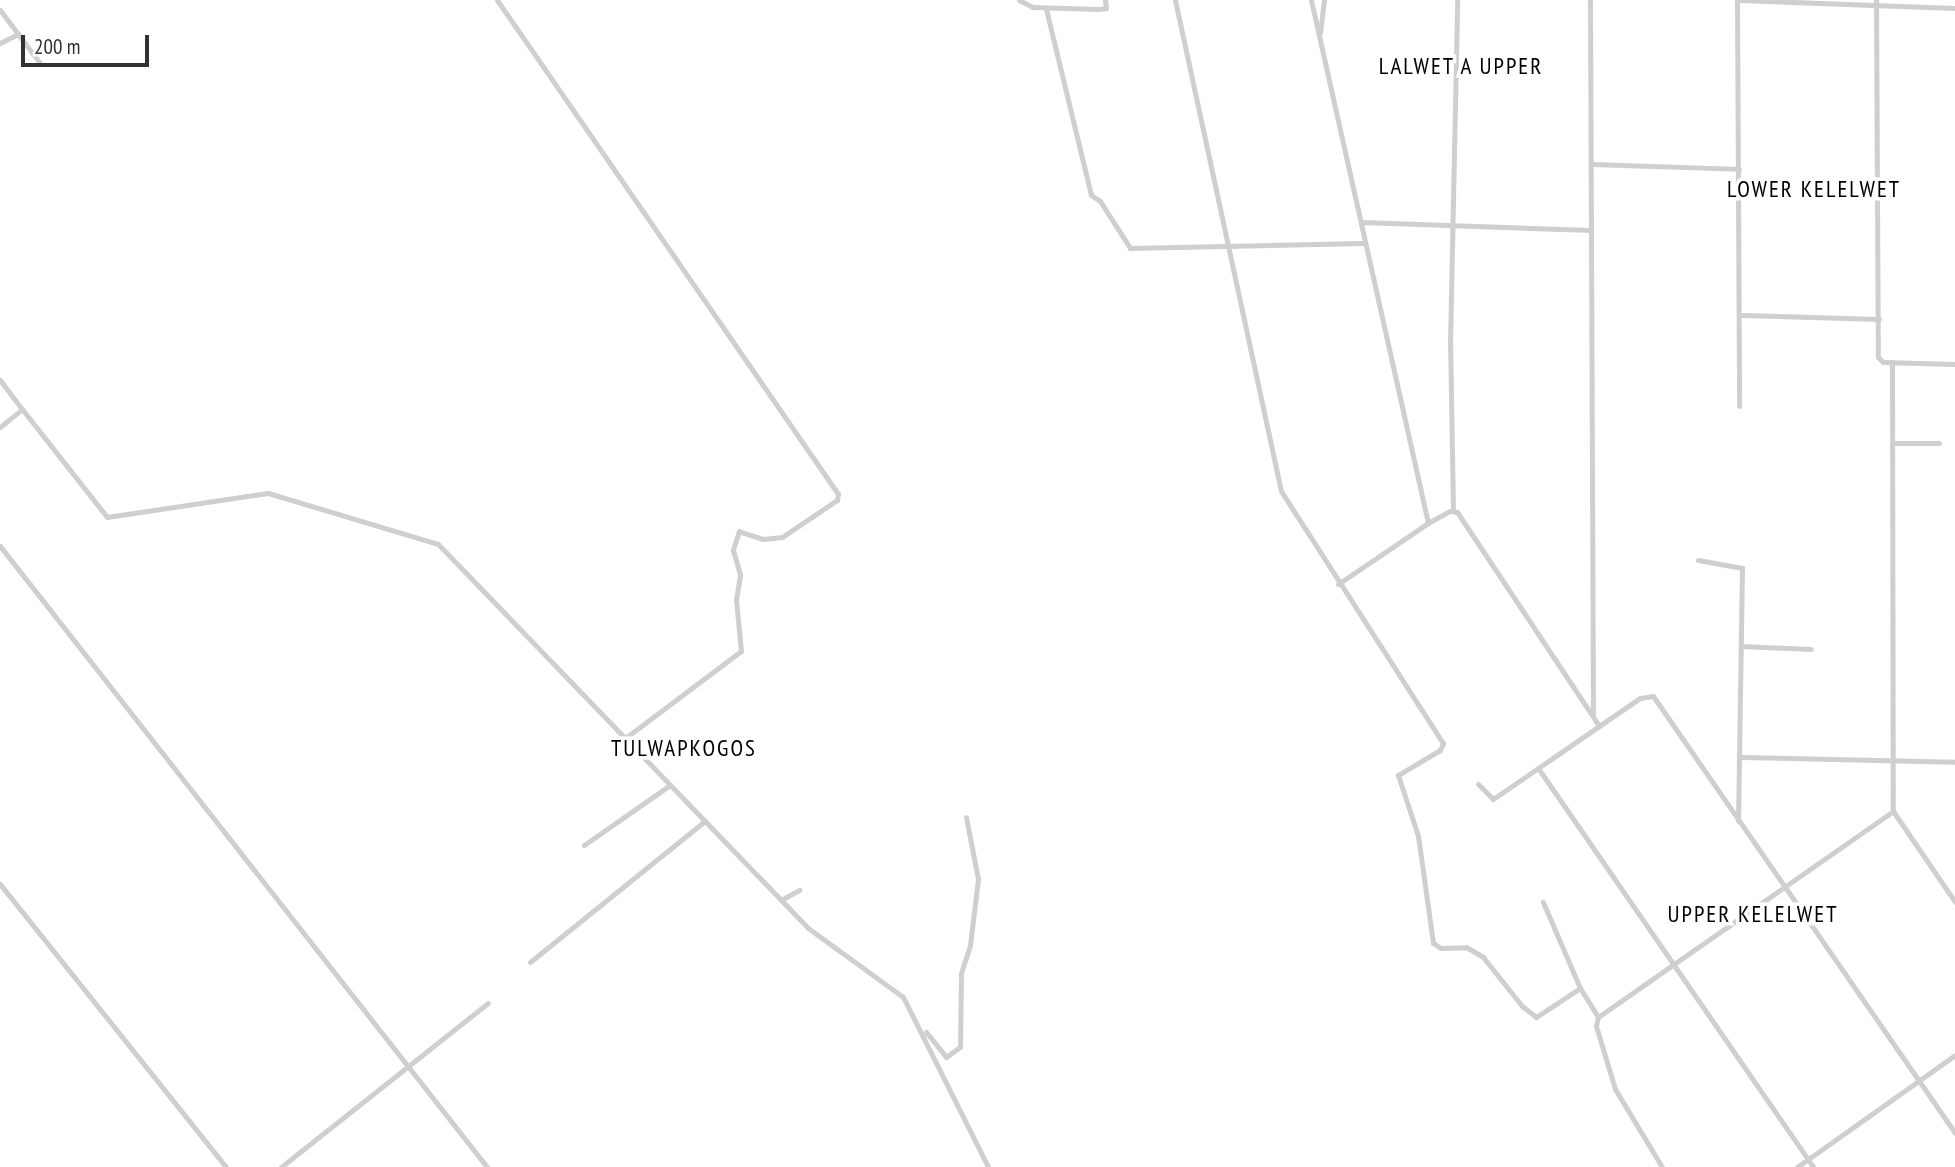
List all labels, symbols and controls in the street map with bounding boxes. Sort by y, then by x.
scale bar [24,21,152,65]
text: 200 m [34,33,80,60]
district label: LALWET A UPPER [1379,52,1543,80]
district label: LOWER KELELWET [1729,175,1899,203]
district label: TULWAPKOGOS [612,734,756,762]
district label: UPPER KELELWET [1669,900,1837,928]

